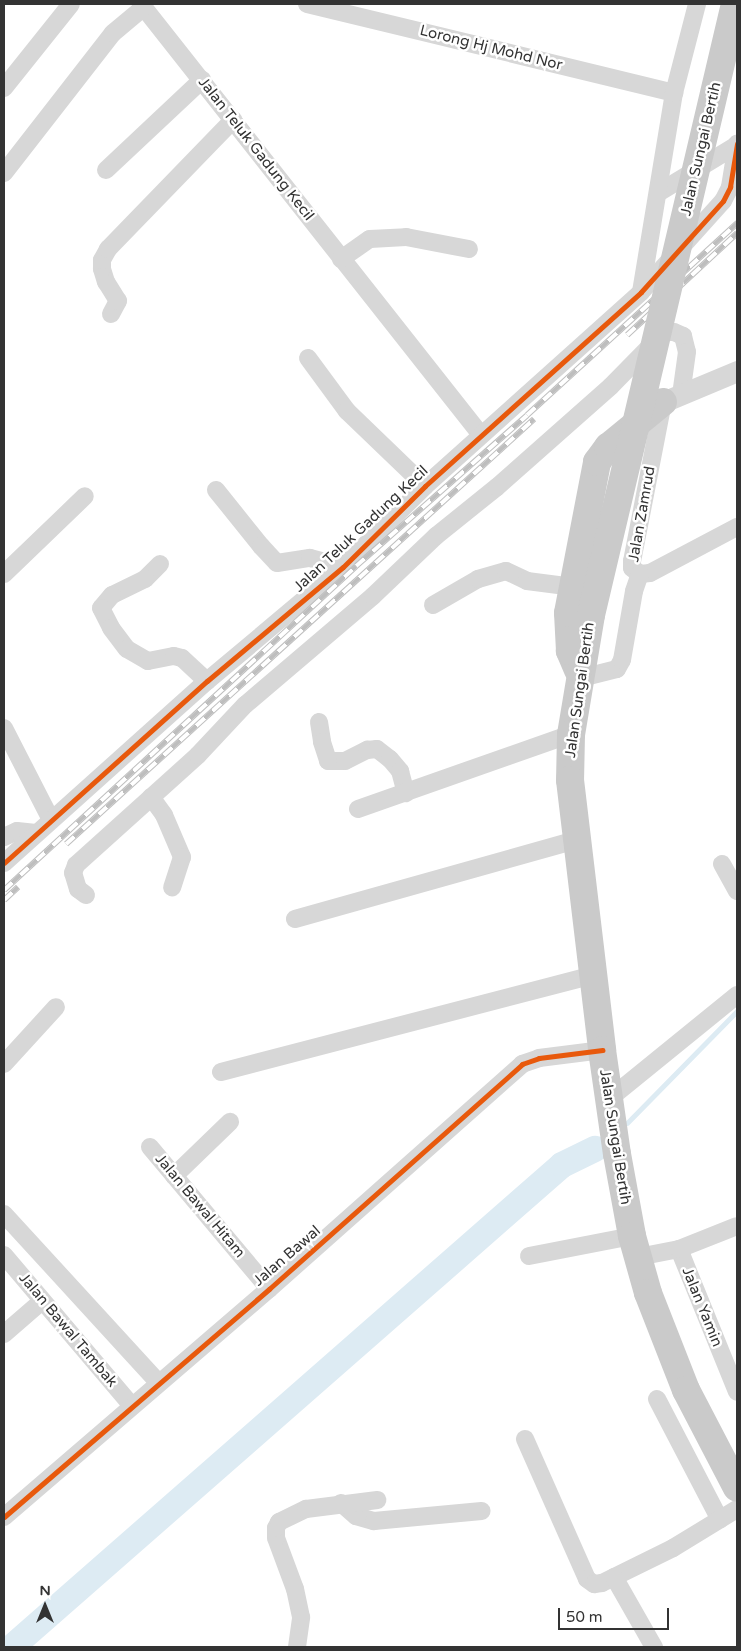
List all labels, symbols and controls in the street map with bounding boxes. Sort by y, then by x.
street label: Lorong Hj Mohd Nor [418,22,564,74]
street label: Jalan Teluk Gadung Kecil [194,74,318,224]
street label: Jalan Sungai Bertih [677,80,725,218]
street label: Jalan Teluk Gadung Kecil [290,462,432,596]
street label: Jalan Zamrud [625,465,659,563]
street label: Jalan Sungai Bertih [562,621,598,759]
street label: Jalan Sungai Bertih [595,1068,635,1206]
street label: Jalan Bawal Hitam [151,1150,249,1262]
street label: Jalan Bawal [250,1222,324,1290]
street label: Jalan Yamin [678,1265,726,1349]
street label: Jalan Bawal Tambak [15,1269,121,1391]
north arrow [20,1581,70,1631]
text: N [39,1582,51,1599]
scale bar [561,1598,672,1630]
text: 50 m [566,1608,603,1626]

